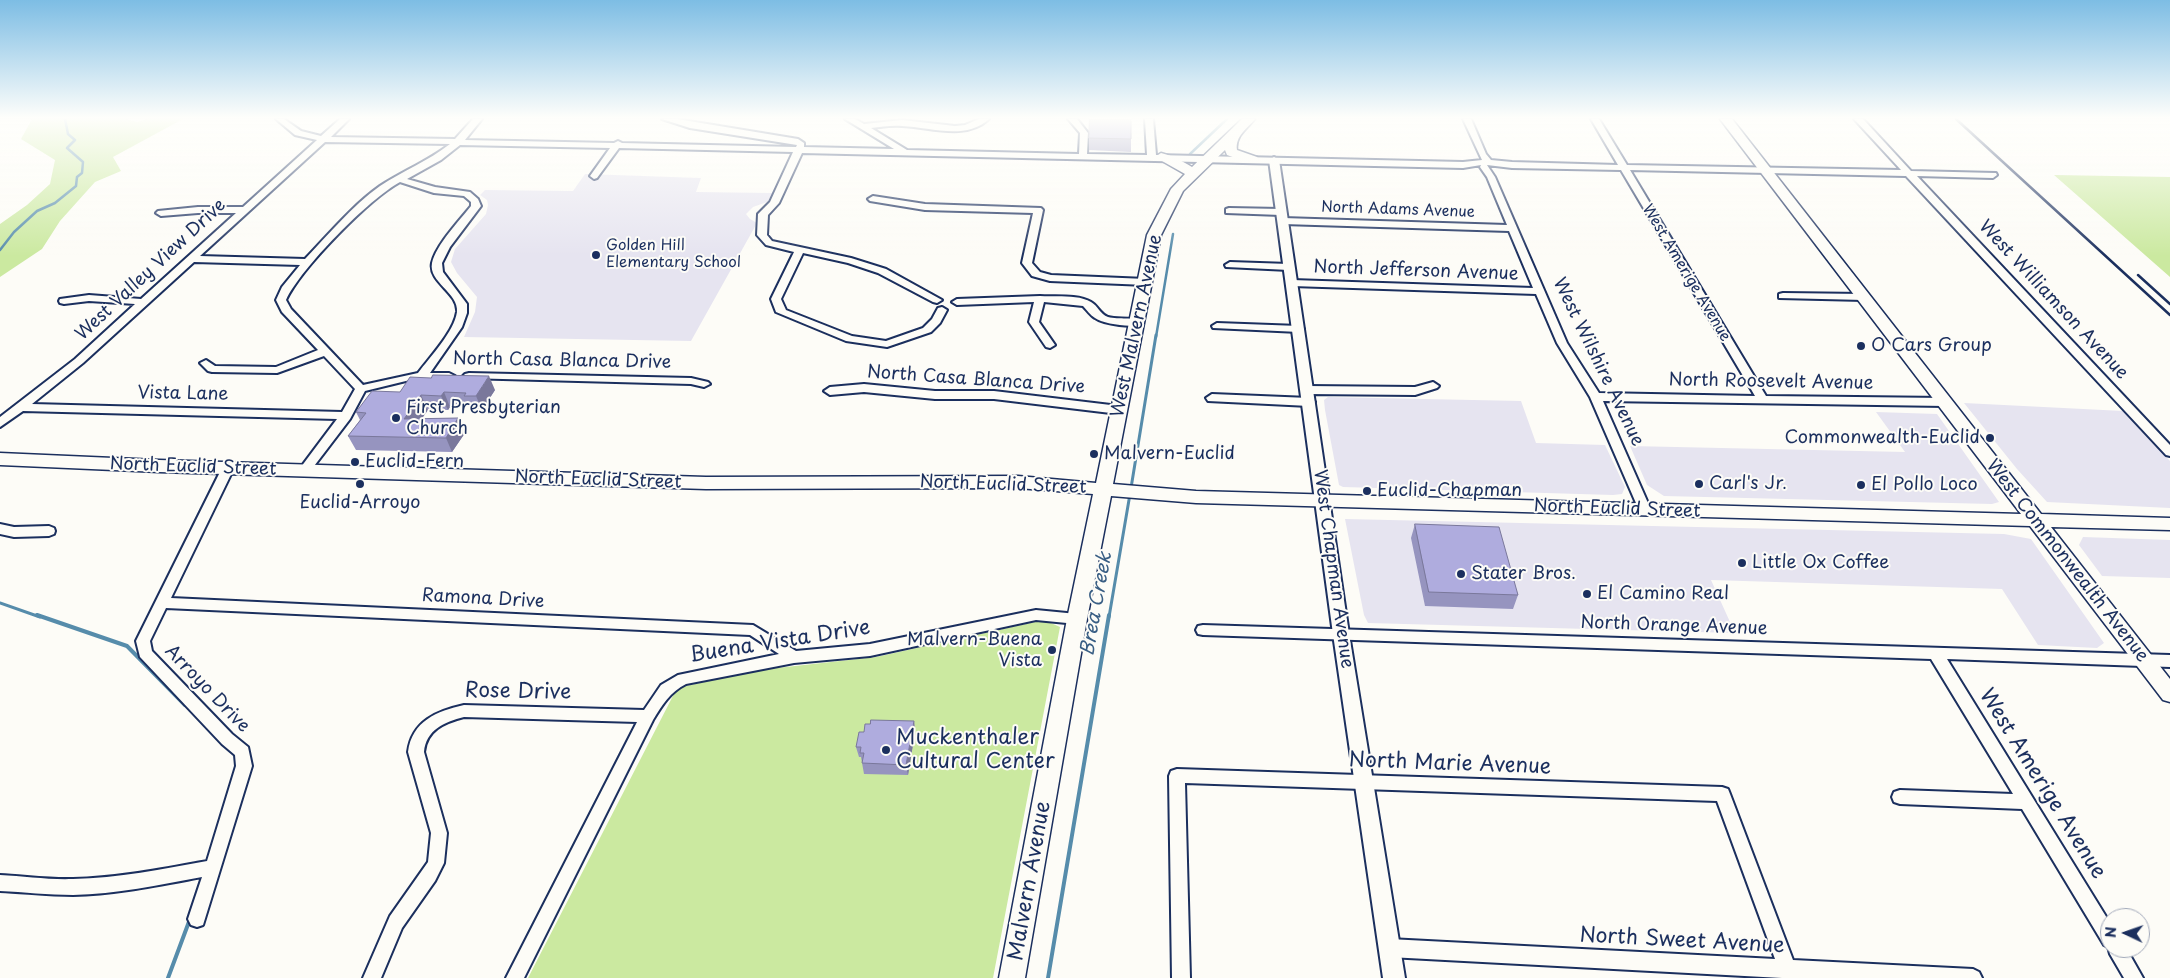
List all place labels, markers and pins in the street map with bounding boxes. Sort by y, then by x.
place label: Golden Hill Elementary School [606,237,741,272]
marker: Golden Hill Elementary School [590,249,602,261]
place label: O Cars Group [1871,335,1992,357]
marker: O Cars Group [1855,340,1867,352]
place label: First Presbyterian Church [406,397,561,439]
marker: First Presbyterian Church [390,412,402,424]
place label: Commonwealth-Euclid [1784,427,1980,449]
marker: Commonwealth-Euclid [1984,432,1996,444]
place label: Malvern-Euclid [1104,443,1235,465]
marker: Malvern-Euclid [1088,448,1100,460]
place label: Euclid-Fern [365,451,464,473]
marker: Euclid-Fern [349,456,361,468]
place label: Carl's Jr. [1709,473,1787,495]
place label: El Pollo Loco [1871,474,1978,496]
marker: Euclid-Arroyo [354,478,366,490]
marker: Carl's Jr. [1693,478,1705,490]
marker: El Pollo Loco [1855,479,1867,491]
place label: Euclid-Chapman [1377,480,1522,502]
marker: Euclid-Chapman [1361,485,1373,497]
place label: Euclid-Arroyo [300,492,420,514]
place label: Little Ox Coffee [1752,552,1889,574]
marker: Little Ox Coffee [1736,557,1748,569]
place label: Stater Bros. [1471,563,1576,585]
marker: Stater Bros. [1455,568,1467,580]
place label: El Camino Real [1597,583,1729,605]
marker: El Camino Real [1581,588,1593,600]
place label: Malvern-Buena Vista [907,629,1042,672]
marker: Malvern-Buena Vista [1046,644,1058,656]
place label: Muckenthaler Cultural Center [896,725,1055,775]
marker: Muckenthaler Cultural Center [880,744,892,756]

